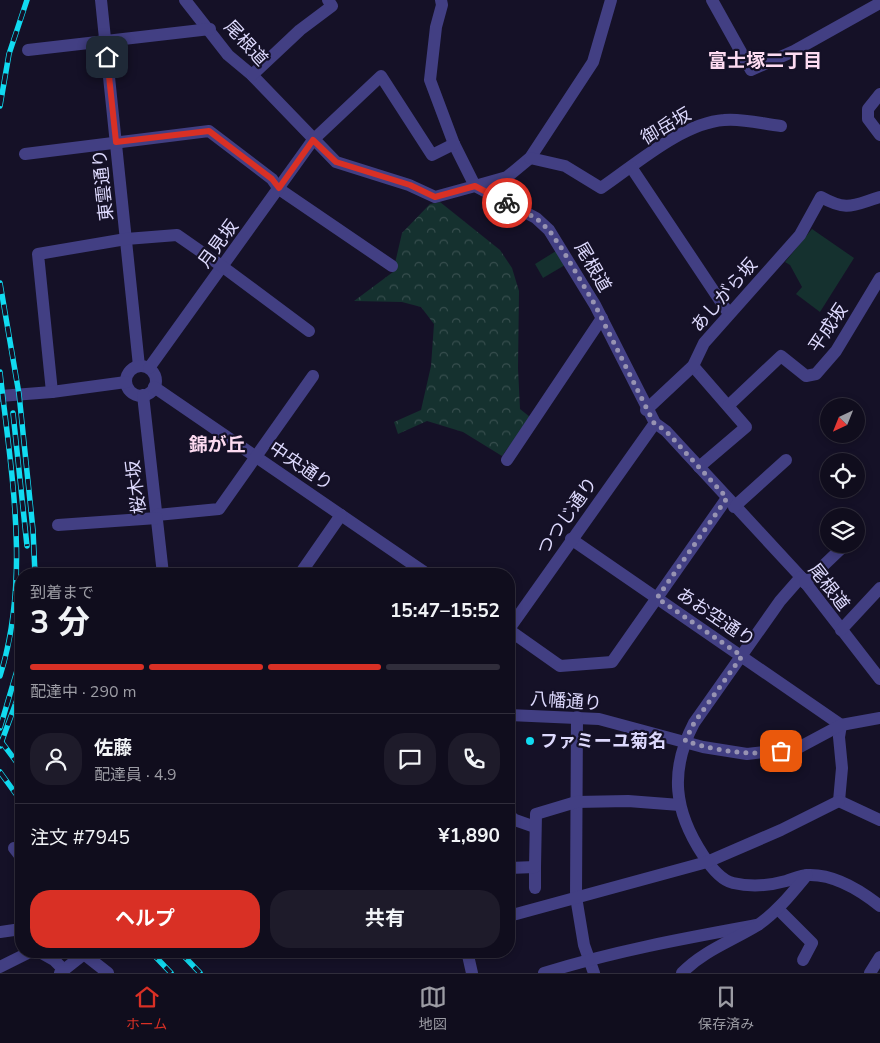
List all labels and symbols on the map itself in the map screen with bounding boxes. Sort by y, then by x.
street label: 尾根道 [219,15,273,71]
pin [86,36,128,78]
district label: 富士塚二丁目 [708,48,822,74]
street label: 御岳坂 [637,102,695,150]
street label: 東雲通り [87,148,119,222]
courier [482,178,532,228]
street label: 月見坂 [192,215,244,273]
street label: 尾根道 [569,238,617,296]
street label: あしがら坂 [685,253,763,337]
street label: 平成坂 [803,299,853,357]
north arrow [820,398,865,442]
district label: 錦が丘 [188,432,246,458]
street label: 中央通り [264,436,338,496]
street label: 桜木坂 [121,459,151,515]
street label: つつじ通り [531,472,603,560]
street label: 尾根道 [803,558,855,616]
street label: あお空通り [672,582,760,652]
street label: 八幡通り [529,687,603,715]
place label: ファミーユ菊名 [540,729,666,753]
pin [760,730,802,772]
marker: ファミーユ菊名 [524,735,536,747]

